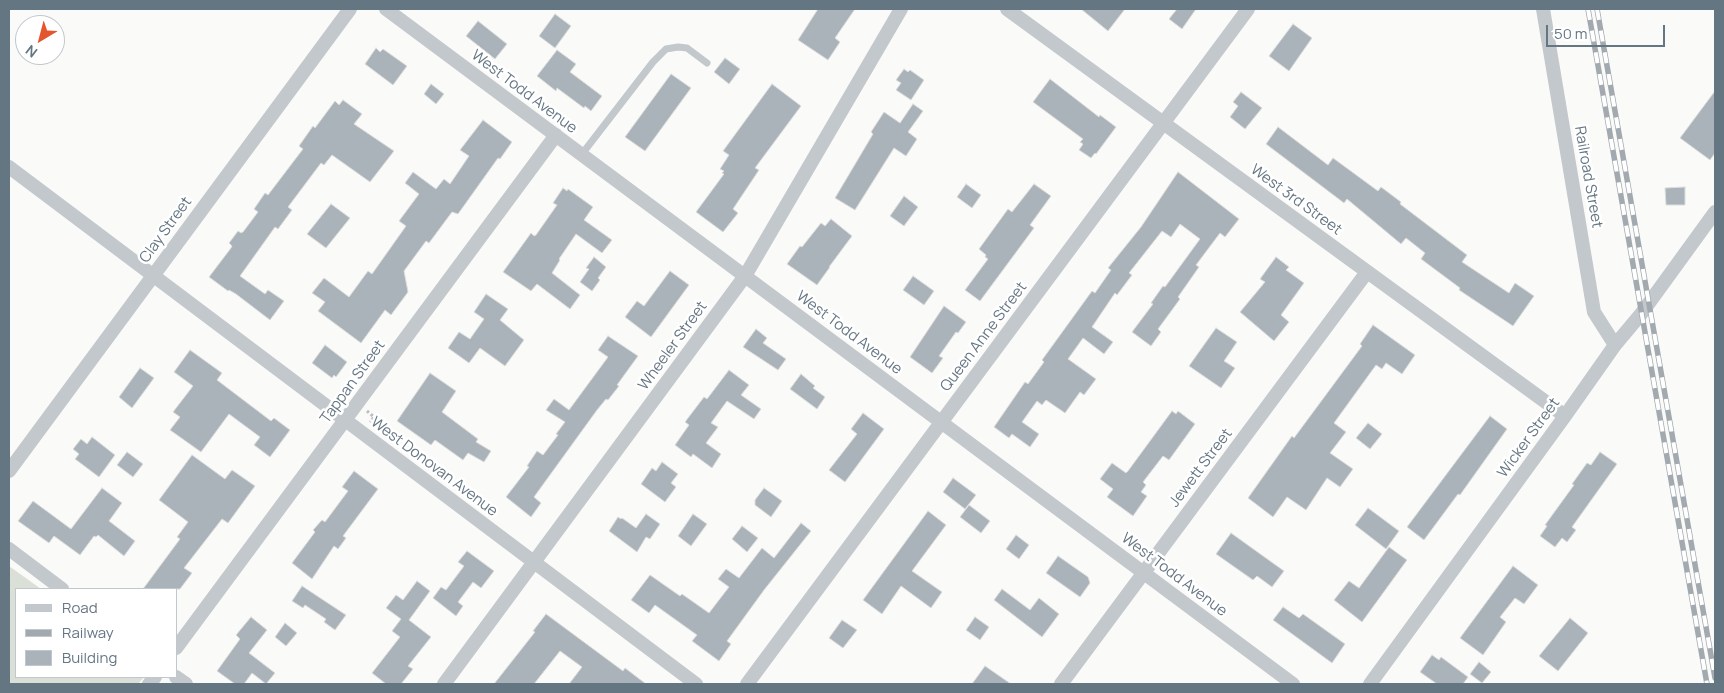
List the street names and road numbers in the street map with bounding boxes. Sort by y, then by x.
street label: West Todd Avenue [468,46,580,138]
street label: Railroad Street [1570,125,1606,229]
street label: West 3rd Street [1247,161,1345,239]
street label: Clay Street [136,194,196,266]
street label: Queen Anne Street [937,279,1031,395]
street label: West Todd Avenue [793,287,905,379]
street label: Wheeler Street [635,298,711,394]
street label: Tappan Street [317,337,389,427]
street label: Wicker Street [1494,395,1564,481]
street label: West Donovan Avenue [367,413,501,521]
street label: Jewett Street [1166,425,1236,511]
street label: West Todd Avenue [1118,529,1230,621]

